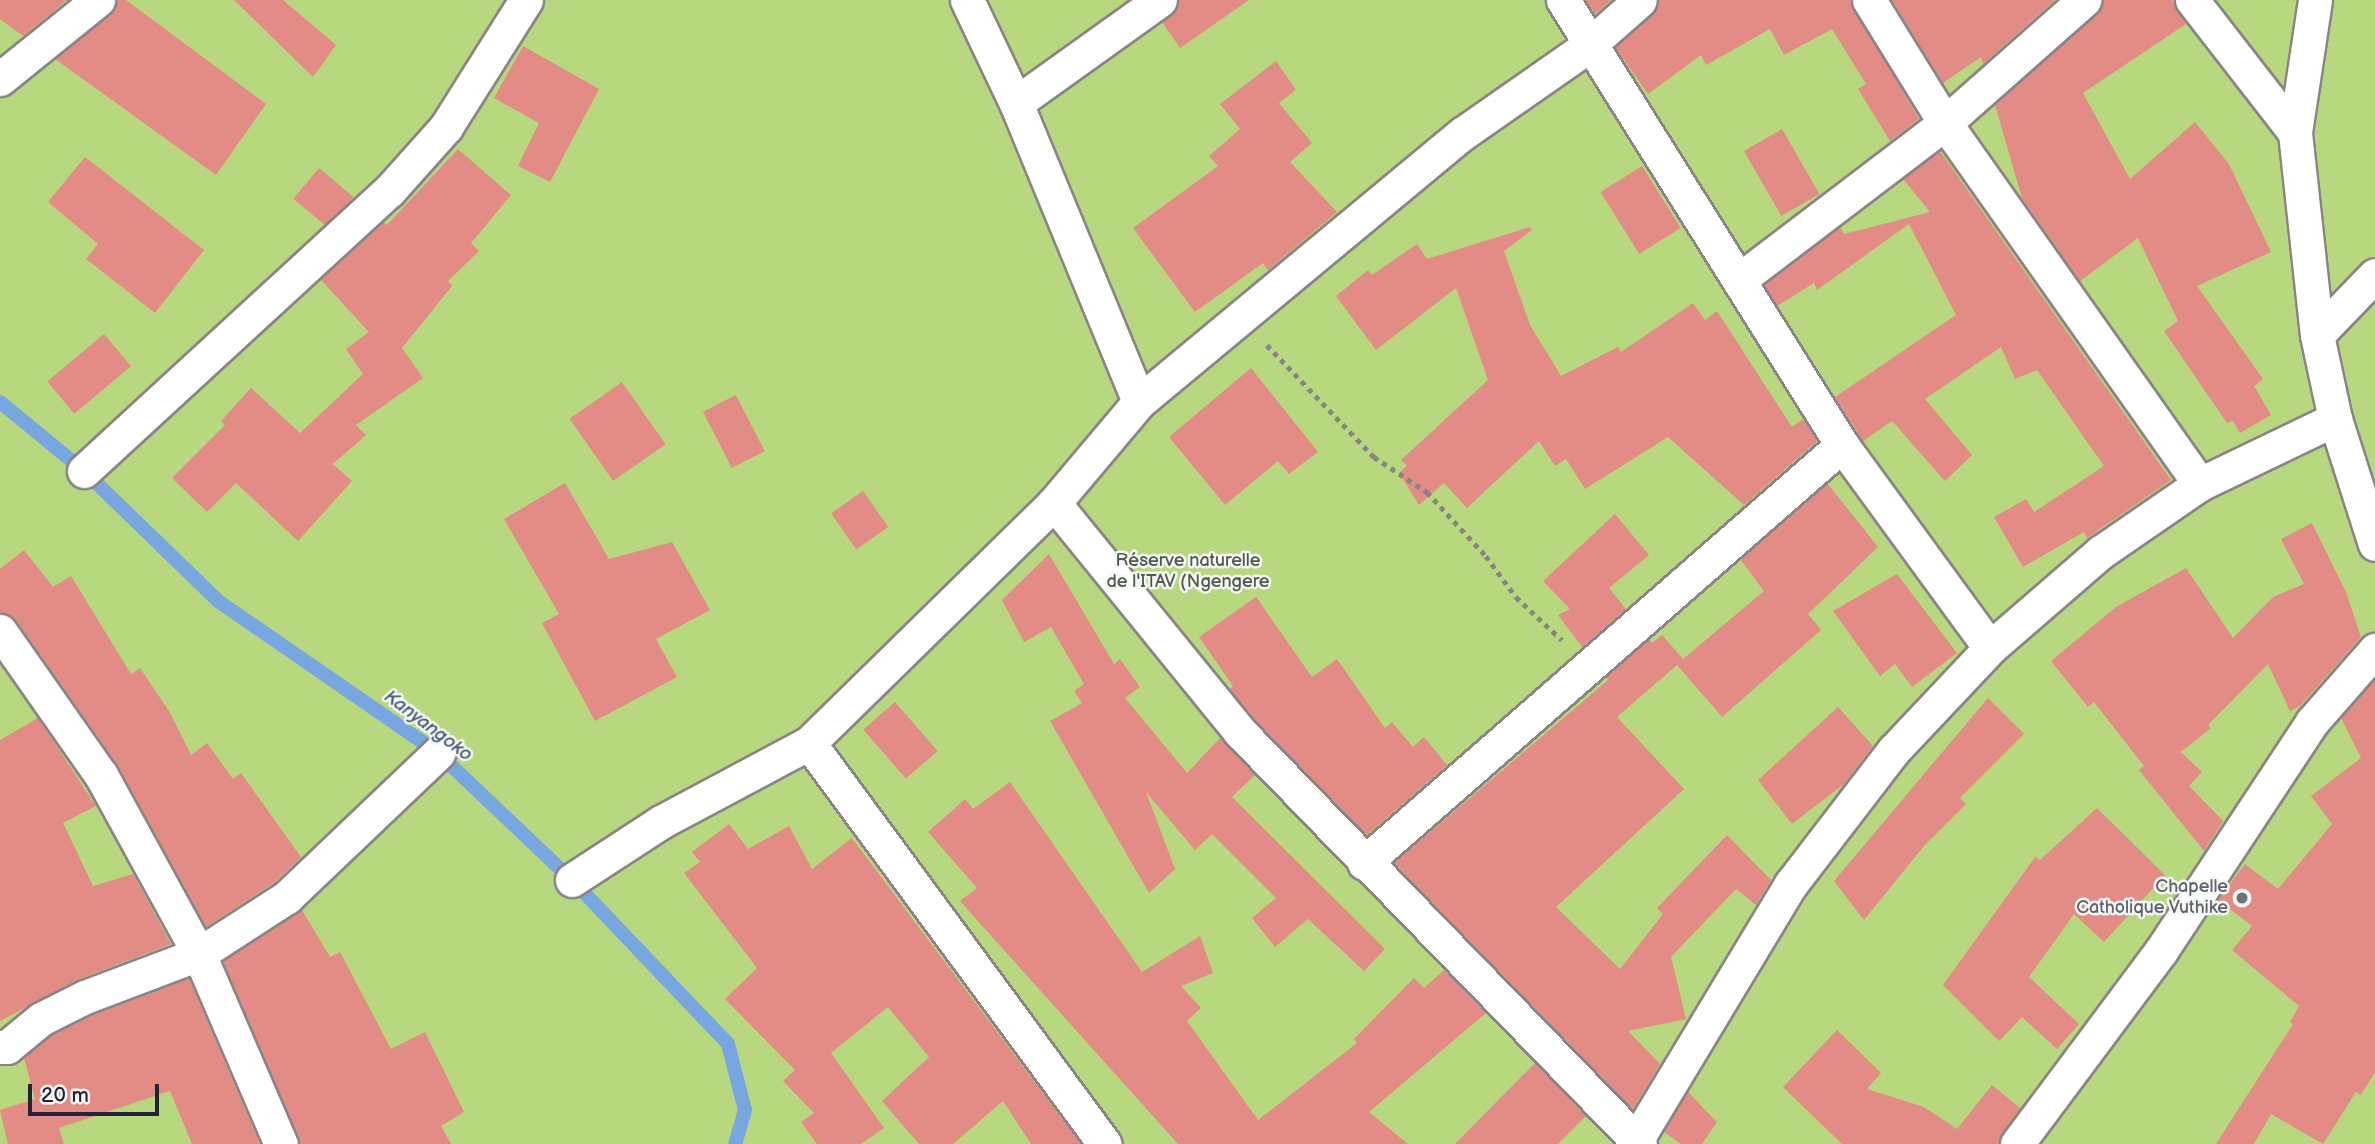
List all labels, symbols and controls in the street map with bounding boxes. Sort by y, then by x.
park label: Réserve naturelle de l'ITAV (Ngengere [1106,551,1270,594]
water label: Kanyangoko [379,685,477,767]
place label: Chapelle Catholique Vuthike [2076,877,2228,920]
marker: Chapelle Catholique Vuthike [2234,890,2250,906]
scale bar [32,1070,163,1114]
text: 20 m [41,1083,89,1108]

